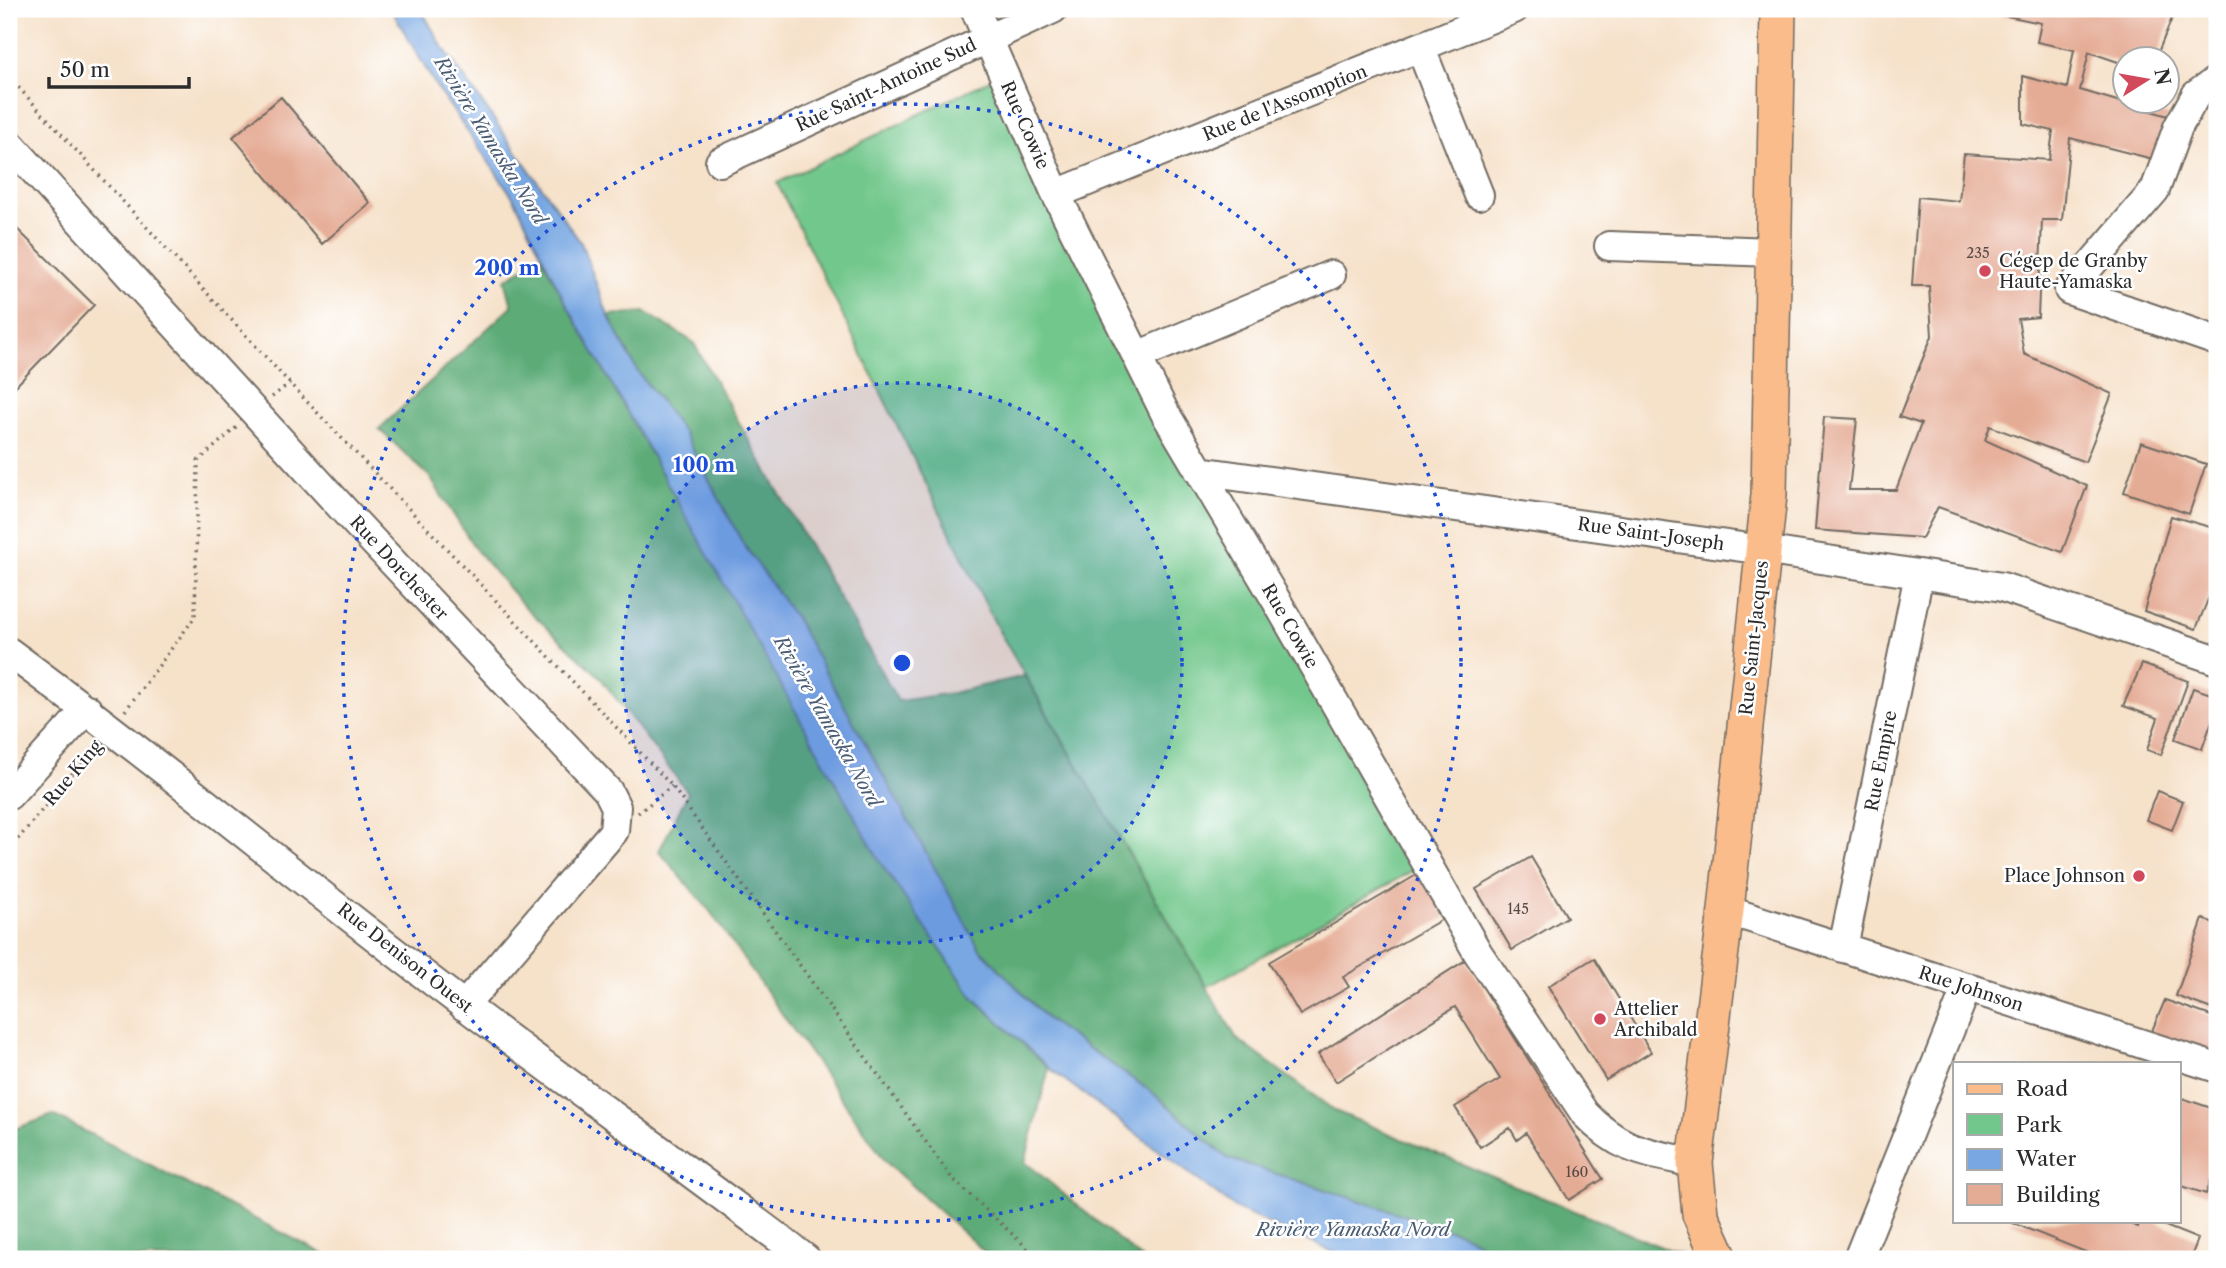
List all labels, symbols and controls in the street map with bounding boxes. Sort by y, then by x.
street label: Rue Saint-Antoine Sud [792,33,980,137]
scale bar [49,46,189,90]
north arrow [2110,46,2180,116]
water label: Rivière Yamaska Nord [428,50,553,230]
text: 50 m [60,57,110,82]
street label: Rue de l'Assomption [1200,60,1370,146]
text: N [2149,67,2175,87]
street label: Rue Cowie [996,78,1054,172]
house number: 235 [1966,244,1990,262]
place label: Cégep de Granby Haute-Yamaska [1999,250,2148,293]
text: 200 m [474,255,540,280]
marker: Cégep de Granby Haute-Yamaska [1977,263,1993,279]
text: 100 m [673,452,735,477]
street label: Rue Dorchester [345,511,453,625]
street label: Rue Saint-Joseph [1576,513,1726,555]
street label: Rue Saint-Jacques [1735,559,1773,717]
street label: Rue Cowie [1257,580,1323,672]
water label: Rivière Yamaska Nord [768,630,887,813]
centre of rings [890,651,914,675]
street label: Rue Empire [1860,709,1902,813]
street label: Rue King [39,735,107,810]
place label: Place Johnson [2004,865,2125,887]
marker: Place Johnson [2131,868,2147,884]
street label: Rue Denison Ouest [333,898,478,1018]
house number: 145 [1507,900,1529,918]
street label: Rue Johnson [1916,962,2026,1016]
place label: Attelier Archibald [1613,998,1698,1041]
marker: Attelier Archibald [1592,1011,1608,1027]
legend [1953,1062,2180,1222]
text: Road [2016,1076,2068,1101]
text: Park [2016,1112,2062,1137]
text: Water [2015,1146,2076,1171]
house number: 160 [1566,1163,1589,1181]
text: Building [2016,1182,2101,1207]
water label: Rivière Yamaska Nord [1254,1218,1452,1241]

